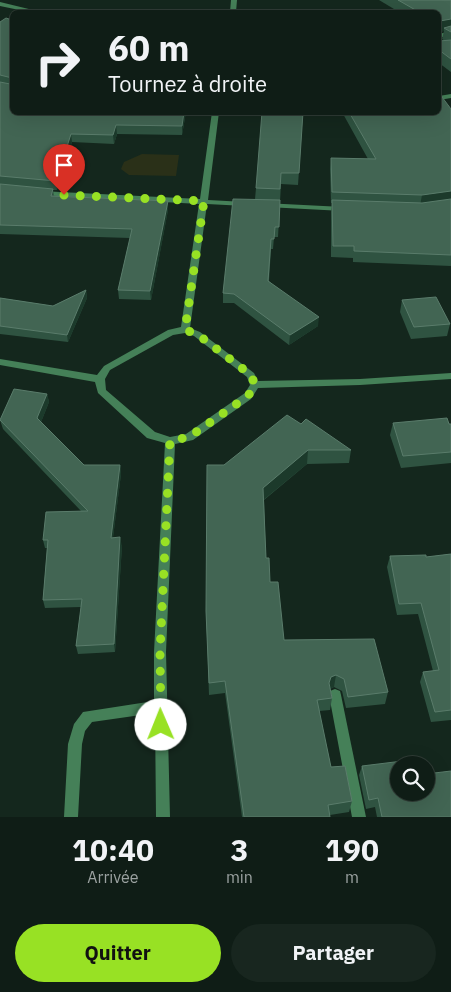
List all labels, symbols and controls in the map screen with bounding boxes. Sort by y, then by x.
text: 60 m [108,25,190,71]
icon: right [25,30,90,95]
text: Tournez à droite [108,69,267,98]
pin [43,144,85,195]
icon: arrive [50,151,78,179]
position arrow [134,698,186,750]
map controls [390,756,435,801]
button: search [390,756,435,801]
text: 10:40 [72,830,154,869]
text: 3 [230,830,248,869]
text: 190 [325,830,379,869]
text: Arrivée [87,867,139,887]
text: min [226,867,253,887]
text: m [345,867,359,887]
button: Quitter [15,924,221,982]
button: Partager [231,924,436,982]

